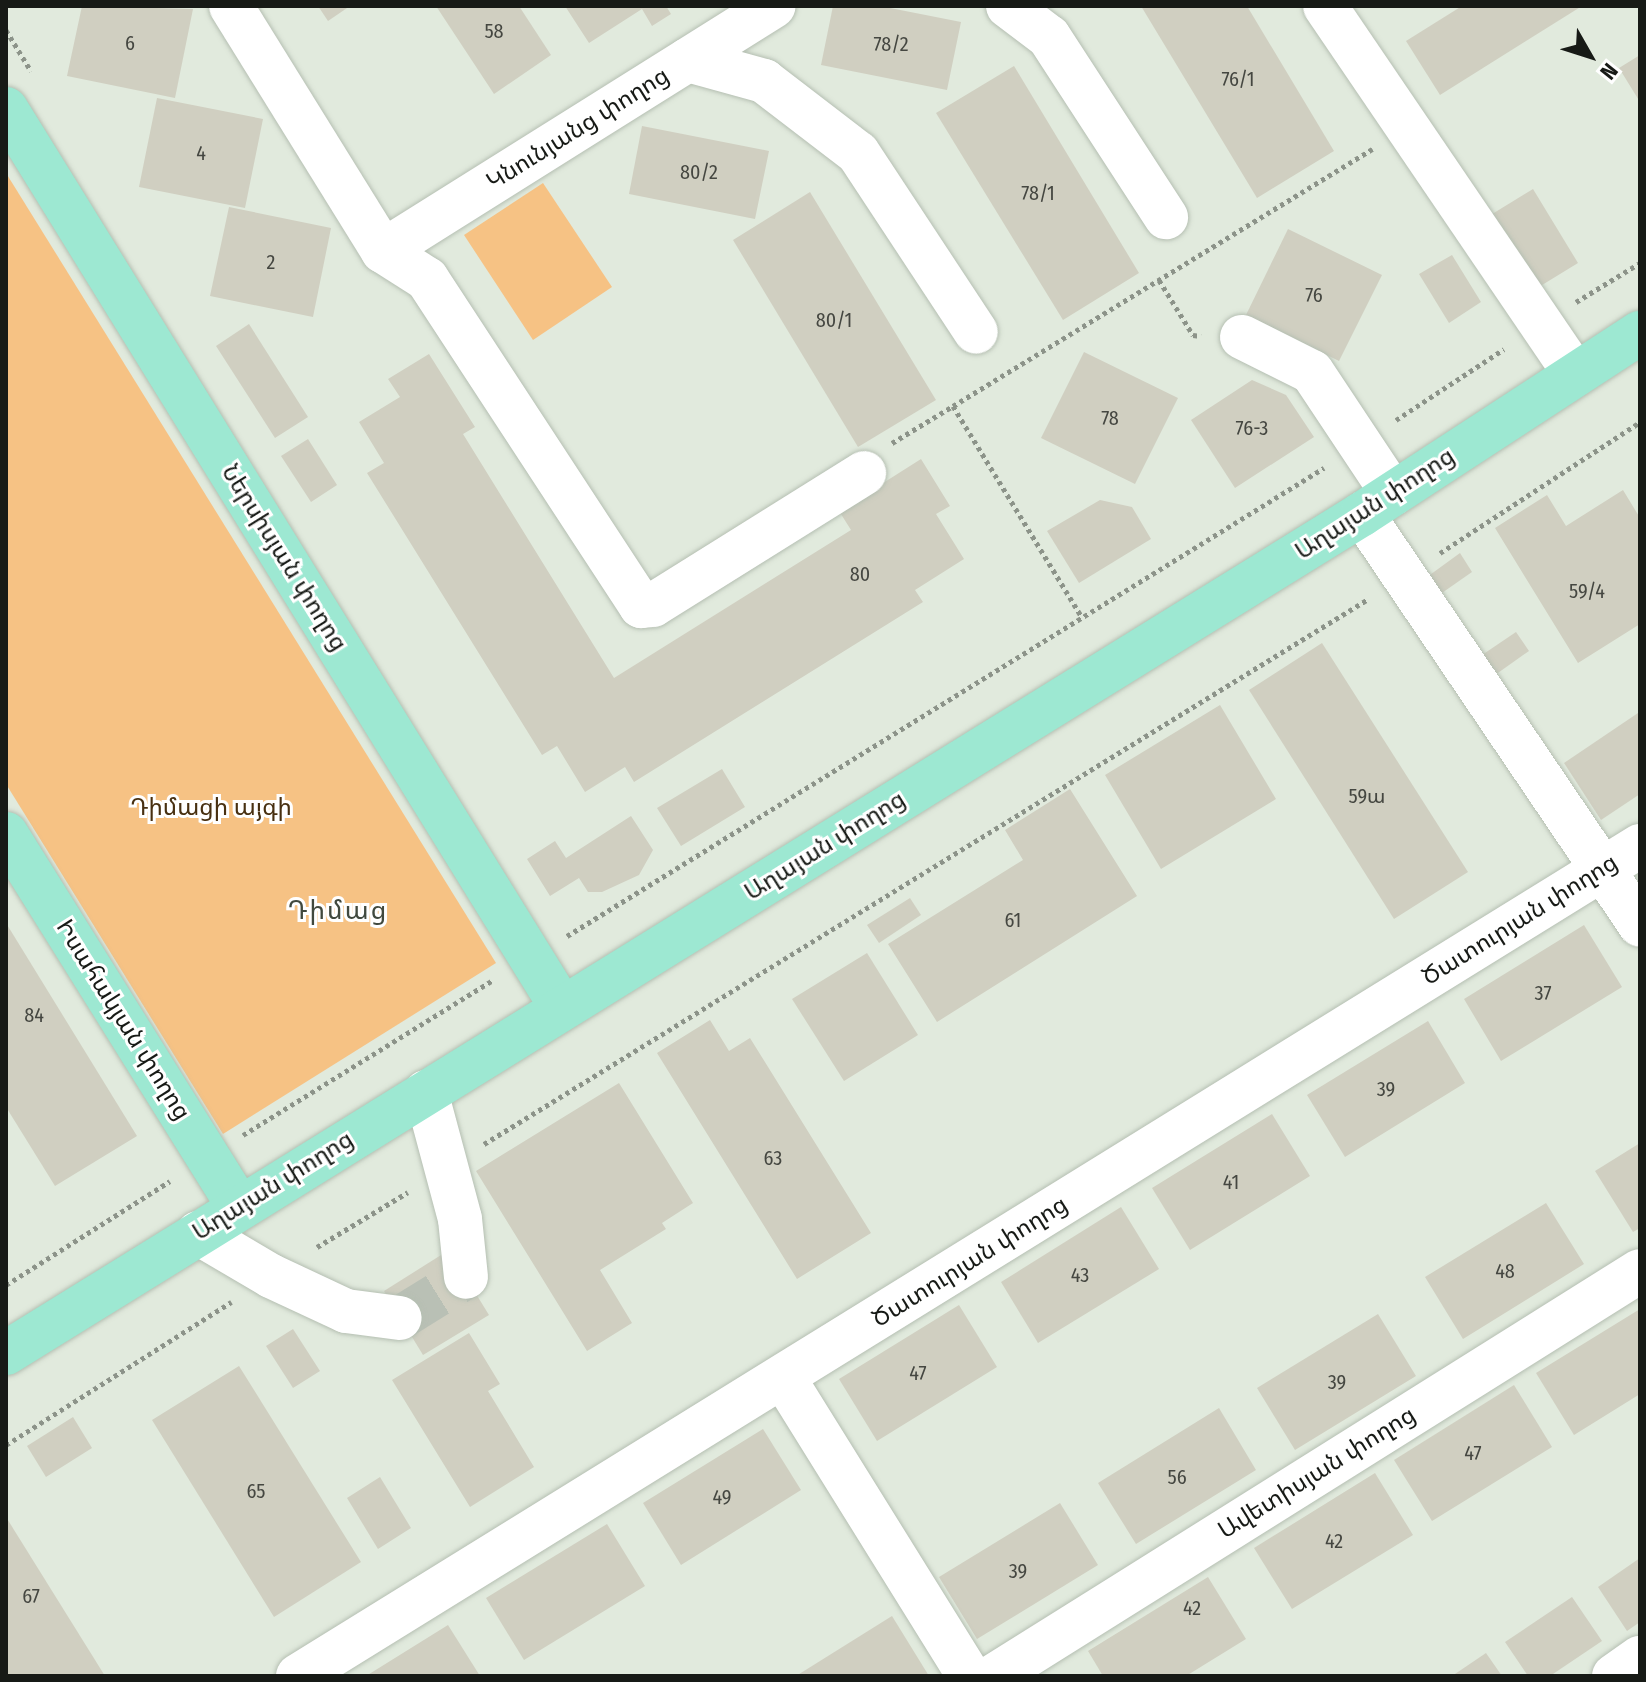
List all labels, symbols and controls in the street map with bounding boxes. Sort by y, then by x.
north arrow [1550,16,1630,96]
house number: 58 [484,19,504,43]
house number: 6 [125,31,135,55]
house number: 78/2 [873,32,909,56]
text: N [1594,58,1624,85]
street label: Կնունյանց փողոց [482,61,674,197]
house number: 76/1 [1221,67,1255,91]
house number: 4 [196,141,206,165]
house number: 80/2 [680,160,718,184]
house number: 78/1 [1021,181,1055,205]
house number: 2 [267,250,275,274]
house number: 76 [1305,283,1323,307]
house number: 80/1 [816,308,852,332]
house number: 78 [1101,406,1119,430]
house number: 76-3 [1236,416,1268,440]
street label: Աղայան փողոց [1290,442,1460,566]
street label: Ներսիսյան փողոց [215,459,353,657]
house number: 80 [850,562,870,586]
house number: 59/4 [1569,579,1605,603]
house number: 59ա [1349,784,1385,808]
street label: Աղայան փողոց [739,785,911,907]
park label: Դիմացի այգի [130,794,292,822]
street label: Ծատուրյան փողոց [1417,848,1623,992]
district label: Դիմաց [288,895,388,927]
house number: 61 [1005,908,1021,932]
street label: Իսահակյան փողոց [50,915,196,1125]
house number: 37 [1534,981,1552,1005]
house number: 84 [24,1003,44,1027]
house number: 39 [1377,1077,1395,1101]
street label: Աղայան փողոց [187,1125,359,1247]
house number: 63 [764,1146,782,1170]
house number: 41 [1223,1170,1239,1194]
street label: Ծատուրյան փողոց [867,1190,1073,1334]
house number: 48 [1495,1259,1515,1283]
house number: 43 [1071,1263,1089,1287]
house number: 47 [909,1361,927,1385]
house number: 39 [1328,1370,1346,1394]
street label: Ավետիսյան փողոց [1213,1401,1421,1545]
house number: 47 [1464,1441,1482,1465]
house number: 56 [1167,1465,1187,1489]
house number: 65 [247,1479,265,1503]
house number: 49 [712,1485,732,1509]
house number: 42 [1325,1529,1343,1553]
house number: 39 [1009,1559,1027,1583]
house number: 67 [22,1584,40,1608]
house number: 42 [1183,1596,1201,1620]

